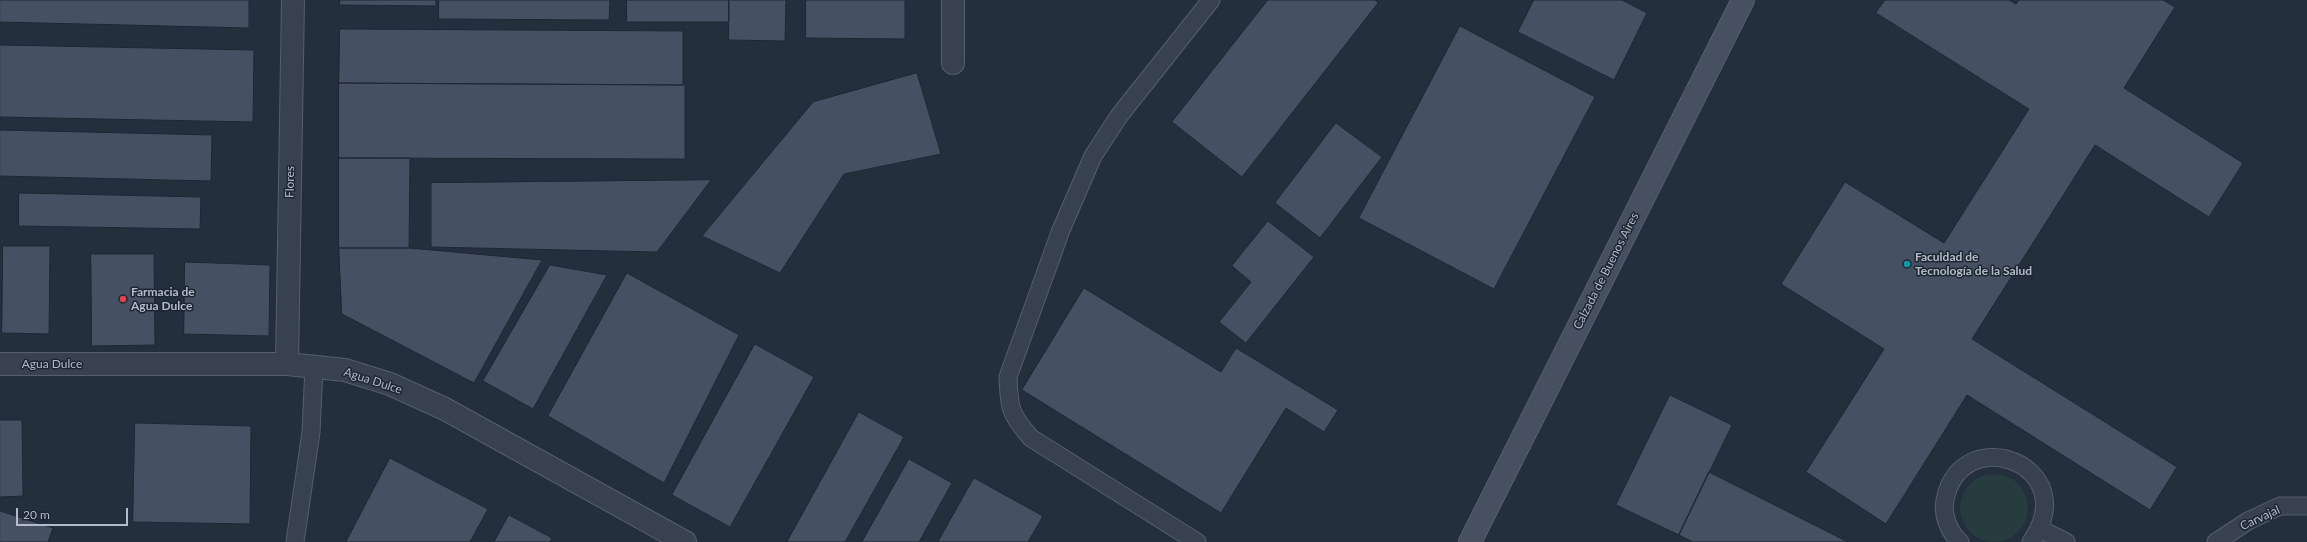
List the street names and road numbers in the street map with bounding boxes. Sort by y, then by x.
street label: Flores [283,166,297,198]
street label: Calzada de Buenos Aires [1570,210,1642,332]
street label: Agua Dulce [22,357,82,371]
street label: Agua Dulce [342,365,404,397]
street label: Carvajal [2238,503,2282,533]

